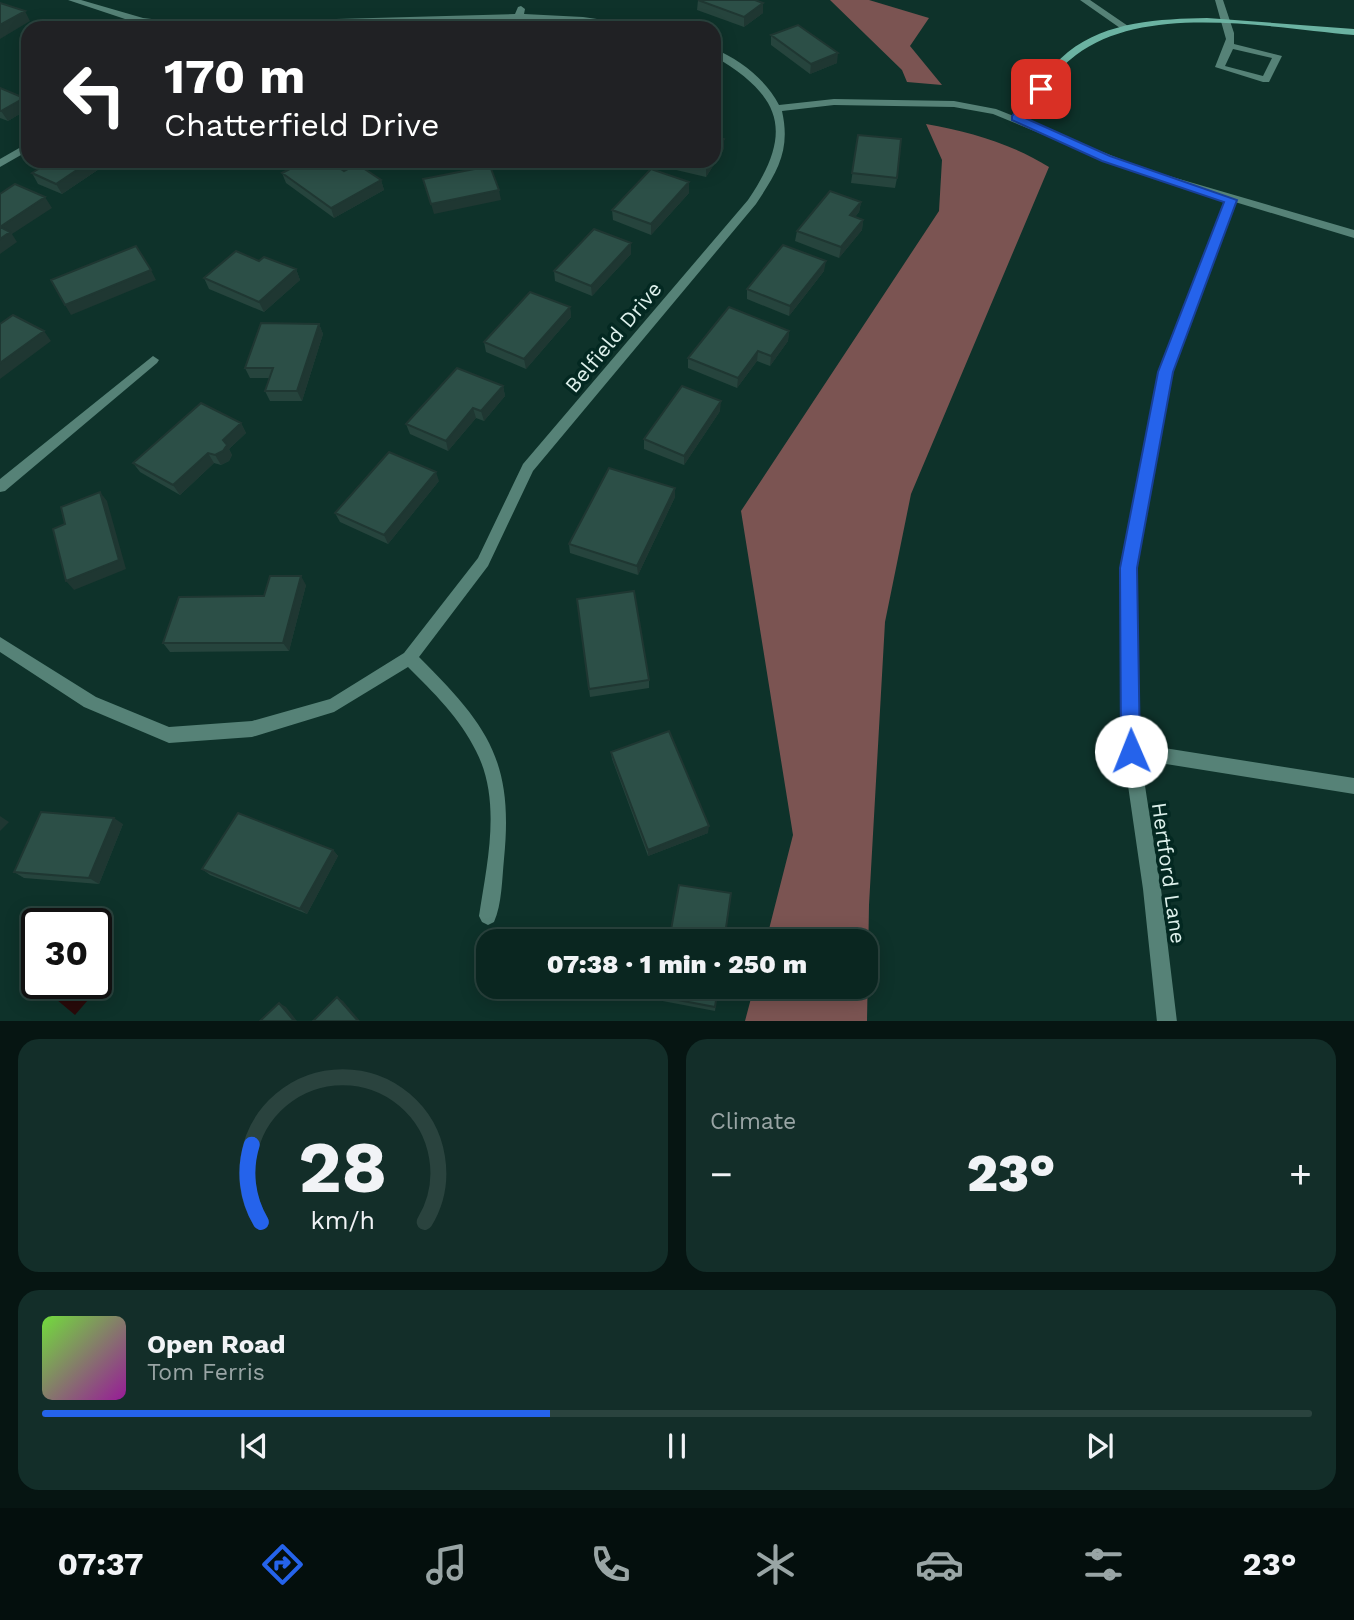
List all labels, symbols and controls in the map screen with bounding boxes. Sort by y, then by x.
text: 170 m [164,47,305,105]
icon: left [49,49,140,140]
pin [1011,59,1071,119]
icon: arrive [1022,70,1060,108]
text: Chatterfield Drive [164,106,439,144]
street label: Belfield Drive [559,276,667,398]
position arrow [1094,714,1168,788]
street label: Hertford Lane [1147,801,1191,945]
speed limit sign: 30 [21,908,112,999]
text: 07:38 · 1 min · 250 m [547,949,807,979]
text: Climate [710,1108,796,1135]
text: 28 [298,1124,388,1210]
text: 23° [967,1143,1055,1204]
text: − [710,1152,733,1196]
text: + [1289,1152,1312,1196]
text: km/h [311,1205,375,1234]
text: Open Road [147,1329,285,1359]
text: Tom Ferris [147,1359,265,1386]
icon: previous [235,1427,273,1465]
icon: pause [658,1427,696,1465]
icon: next [1081,1427,1119,1465]
icon: directions [258,1540,307,1589]
icon: music [422,1540,471,1589]
icon: phone [586,1540,635,1589]
icon: climate [751,1540,800,1589]
icon: car [915,1540,964,1589]
icon: filters [1079,1540,1128,1589]
text: 07:37 [58,1545,143,1583]
text: 23° [1243,1545,1296,1583]

